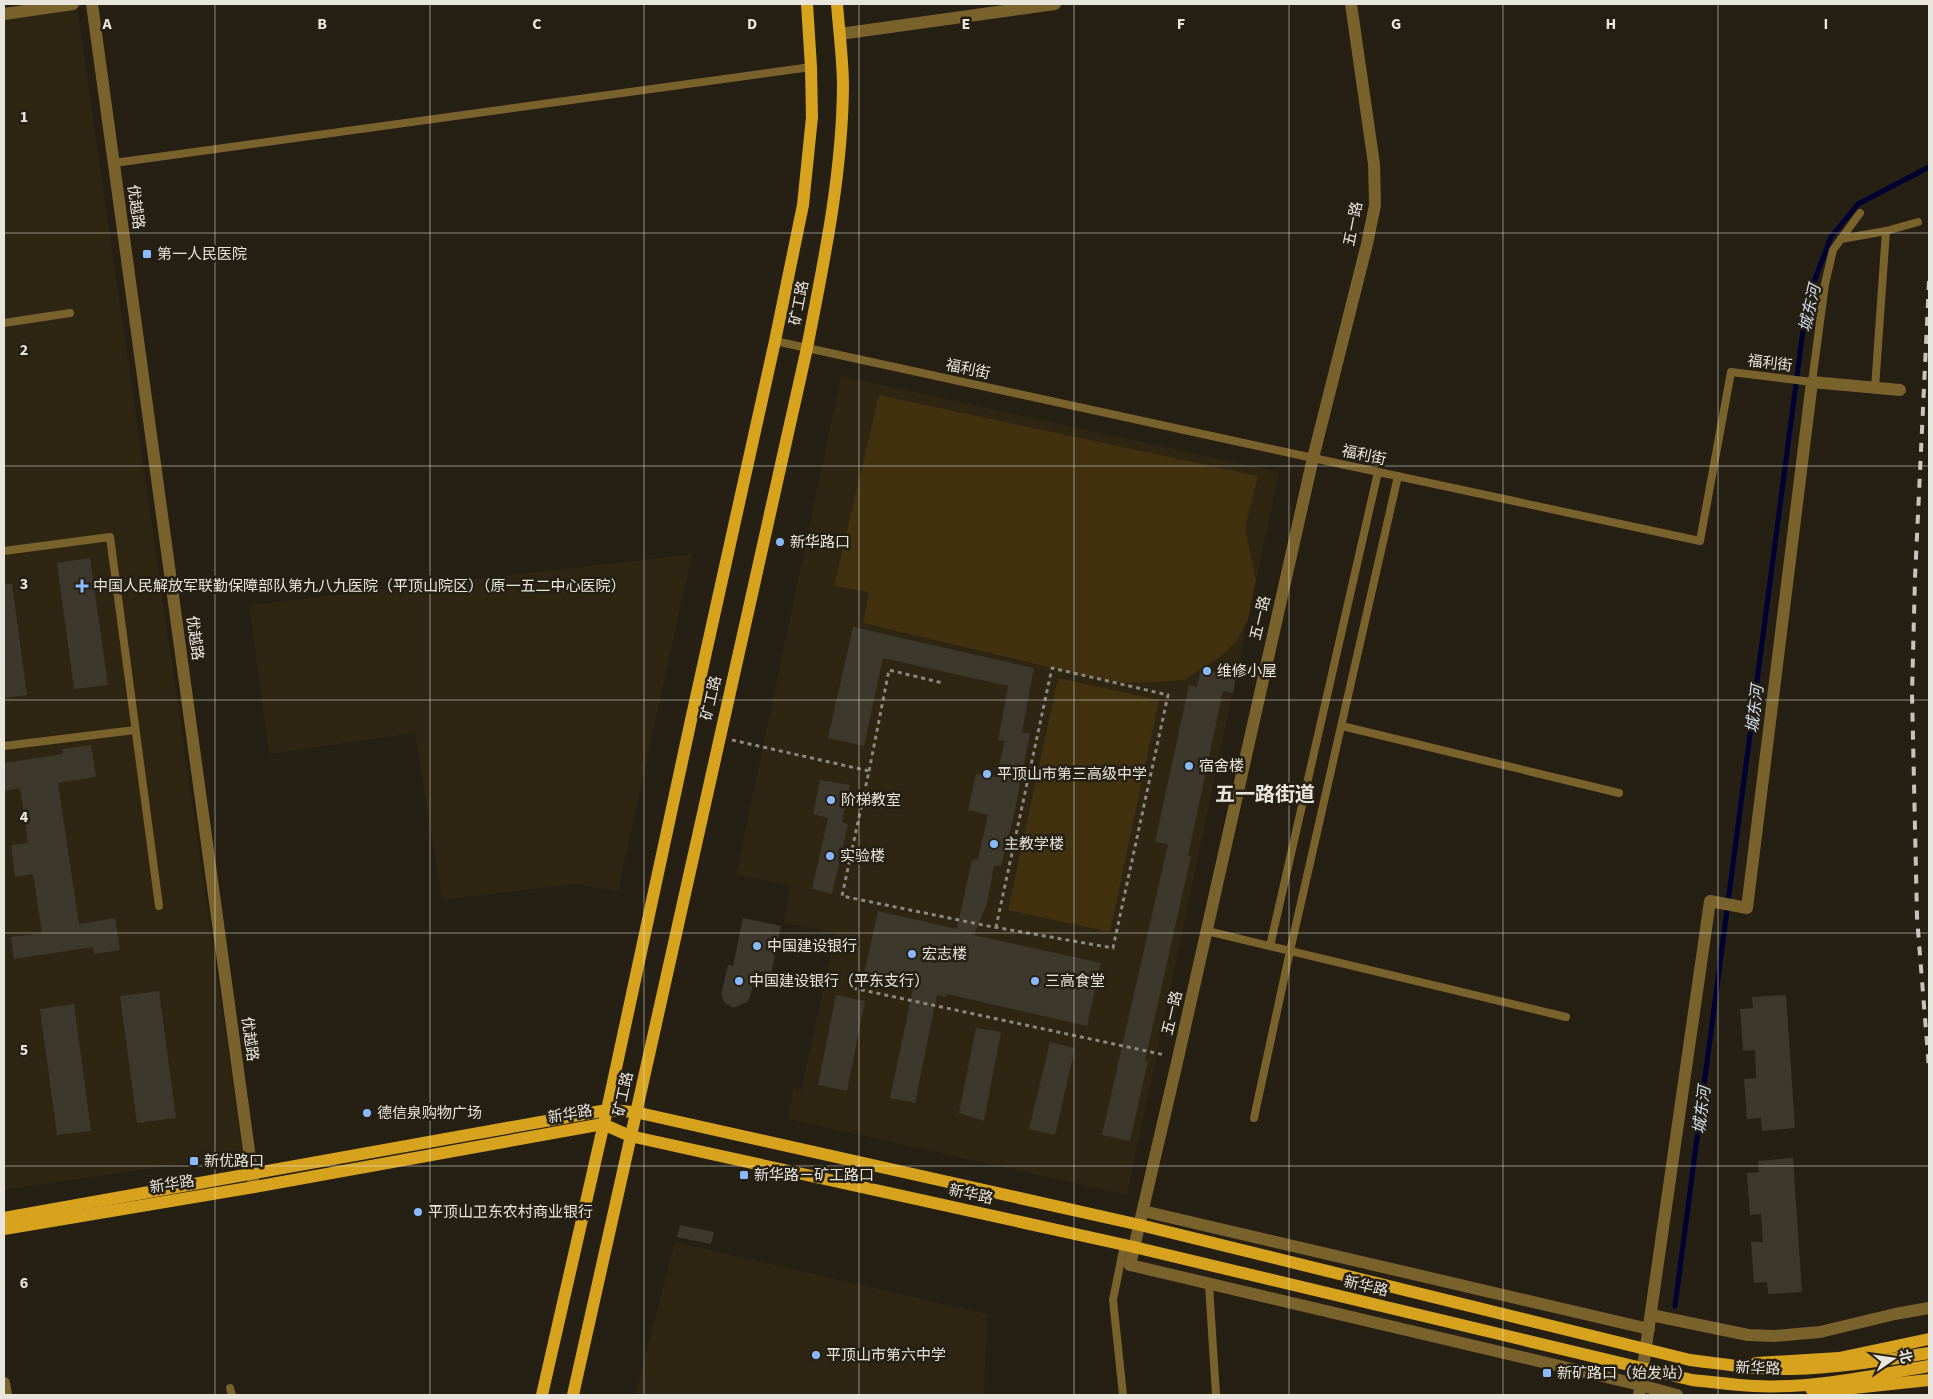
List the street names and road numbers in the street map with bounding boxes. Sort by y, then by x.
street label: 优越路 [122,183,149,231]
street label: 五一路 [1339,200,1368,248]
street label: 矿工路 [785,279,814,327]
street label: 福利街 [1746,350,1794,377]
street label: 福利街 [944,355,992,384]
street label: 福利街 [1340,441,1388,470]
street label: 五一路 [1245,594,1276,642]
street label: 优越路 [181,614,208,662]
street label: 矿工路 [696,674,727,722]
street label: 五一路 [1157,989,1188,1037]
street label: 优越路 [236,1015,263,1063]
street label: 矿工路 [609,1070,638,1118]
street label: 新华路 [546,1100,594,1129]
street label: 新华路 [148,1171,196,1198]
street label: 新华路 [947,1180,995,1209]
street label: 新华路 [1342,1271,1390,1302]
street label: 新华路 [1735,1357,1781,1380]

